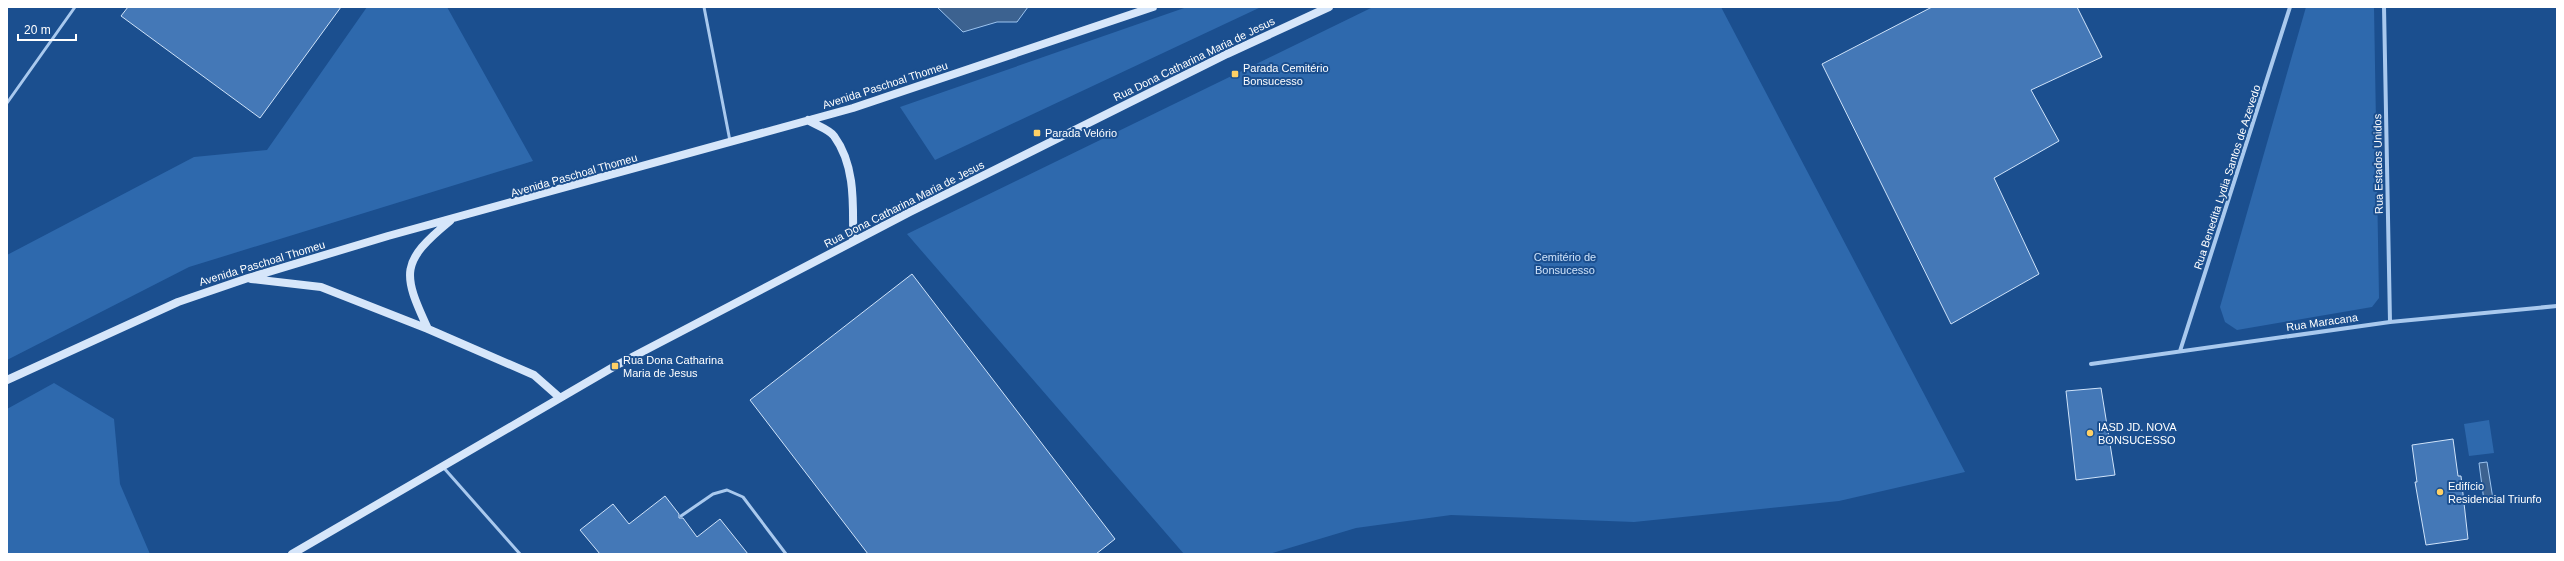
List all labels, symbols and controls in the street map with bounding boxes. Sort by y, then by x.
street label: Rua Dona Catharina Maria de Jesus [1111,14,1277,103]
scale bar [18,16,76,42]
text: 20 m [24,23,51,37]
street label: Avenida Paschoal Thomeu [821,59,949,111]
place label: Parada Cemitério Bonsucesso [1243,62,1329,87]
marker: Parada Cemitério Bonsucesso [1230,69,1240,79]
street label: Rua Benedita Lydia Santos de Azevedo [2191,83,2263,271]
street label: Rua Estados Unidos [2371,113,2385,214]
place label: Parada Velório [1045,127,1117,139]
marker: Parada Velório [1032,128,1042,138]
street label: Avenida Paschoal Thomeu [509,151,639,199]
street label: Rua Dona Catharina Maria de Jesus [822,158,986,250]
street label: Avenida Paschoal Thomeu [198,238,326,288]
park label: Cemitério de Bonsucesso [1534,251,1596,276]
street label: Rua Maracana [2285,311,2359,333]
place label: Rua Dona Catharina Maria de Jesus [623,354,724,379]
marker: Rua Dona Catharina Maria de Jesus [610,361,620,371]
place label: IASD JD. NOVA BONSUCESSO [2098,421,2177,446]
marker: IASD JD. NOVA BONSUCESSO [2085,428,2095,438]
place label: Edifício Residencial Triunfo [2448,480,2542,505]
marker: Edifício Residencial Triunfo [2435,487,2445,497]

